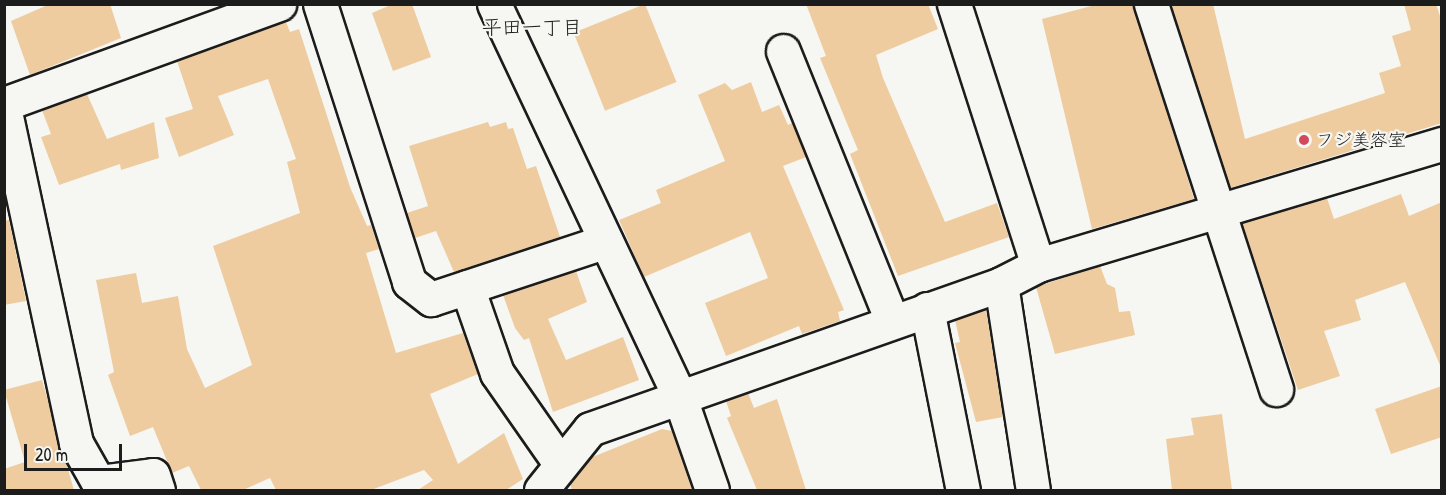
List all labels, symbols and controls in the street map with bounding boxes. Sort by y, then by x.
district label: 平田一丁目 [482,14,582,38]
place label: フジ美容室 [1316,129,1406,151]
marker: フジ美容室 [1297,133,1311,147]
scale bar [27,432,124,470]
text: 20 m [35,442,68,467]

